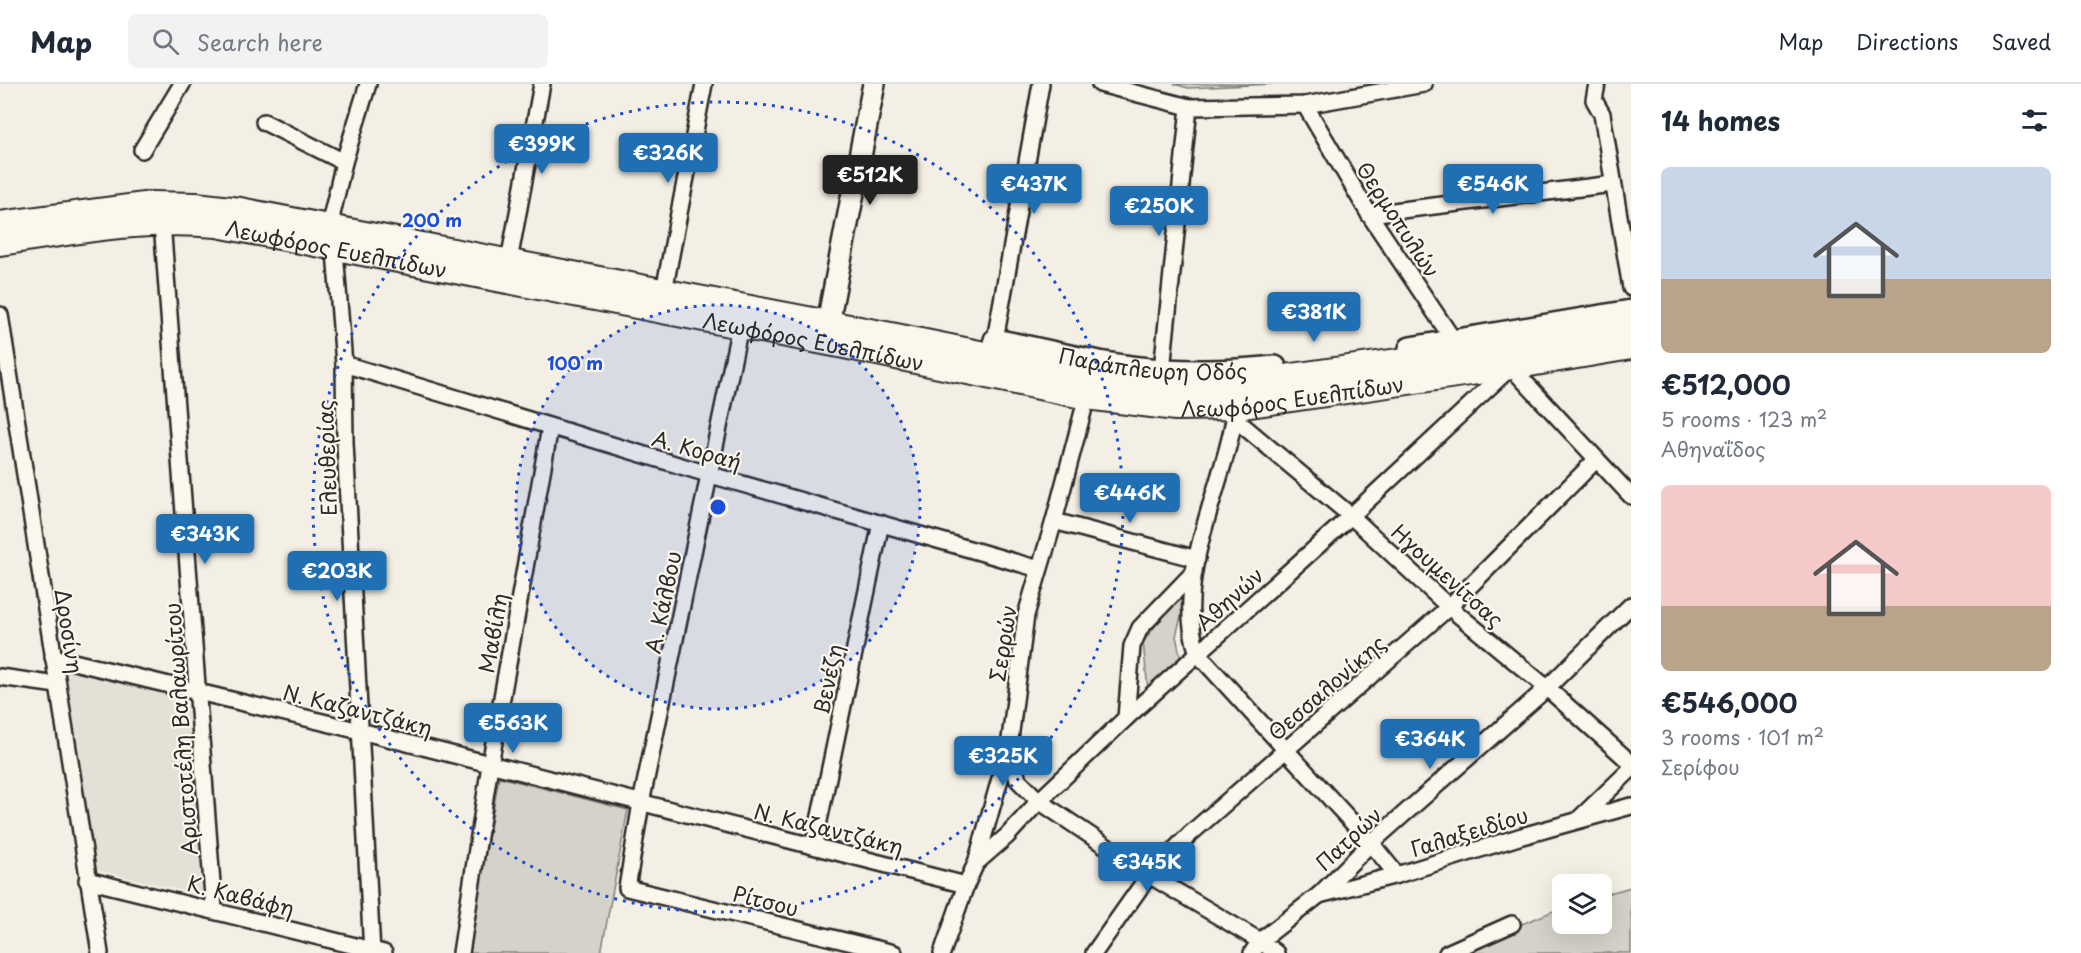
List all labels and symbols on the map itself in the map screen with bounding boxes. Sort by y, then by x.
pin: €399K [500,124,584,175]
pin: €326K [626,133,710,184]
pin: €512K [828,155,912,206]
street label: Θερμοπυλών [1349,155,1449,283]
pin: €437K [992,164,1076,215]
pin: €546K [1451,164,1535,215]
pin: €250K [1117,186,1201,237]
text: 200 m [402,206,462,233]
street label: Λεωφόρος Ευελπίδων [223,211,450,285]
pin: €381K [1272,292,1356,343]
street label: Λεωφόρος Ευελπίδων [700,303,927,378]
street label: Παράπλευρη Οδός [1056,338,1248,387]
text: 100 m [547,349,603,376]
street label: Λεωφόρος Ευελπίδων [1181,367,1406,424]
street label: Ελευθερίας [308,399,344,517]
street label: Α. Κοραή [649,421,745,477]
pin: €446K [1088,473,1172,524]
centre of rings [708,497,728,517]
pin: €343K [163,514,247,565]
street label: Ηγουμενίτσας [1385,516,1511,634]
street label: A. Κάλβου [636,548,688,656]
pin: €203K [295,551,379,602]
street label: Αθηνών [1188,559,1270,637]
street label: Δροσίνη [48,586,92,676]
street label: Μαβίλη [469,590,515,676]
street label: Αριστοτέλη Βαλαωρίτου [155,602,205,856]
street label: Σερρών [980,602,1024,684]
street label: Θεσσαλονίκης [1260,627,1392,747]
street label: Βενέζη [804,641,850,717]
street label: Ν. Καζαντζάκη [280,675,436,743]
pin: €563K [471,703,555,754]
pin: €364K [1388,719,1472,770]
pin: €325K [961,736,1045,787]
street label: Ν. Καζαντζάκη [751,794,907,862]
street label: Γαλαξειδίου [1406,798,1532,864]
street label: Πατρών [1307,799,1389,877]
pin: €345K [1105,842,1189,893]
street label: Κ. Καβάφη [184,866,298,924]
street label: Ρίτσου [730,876,802,924]

